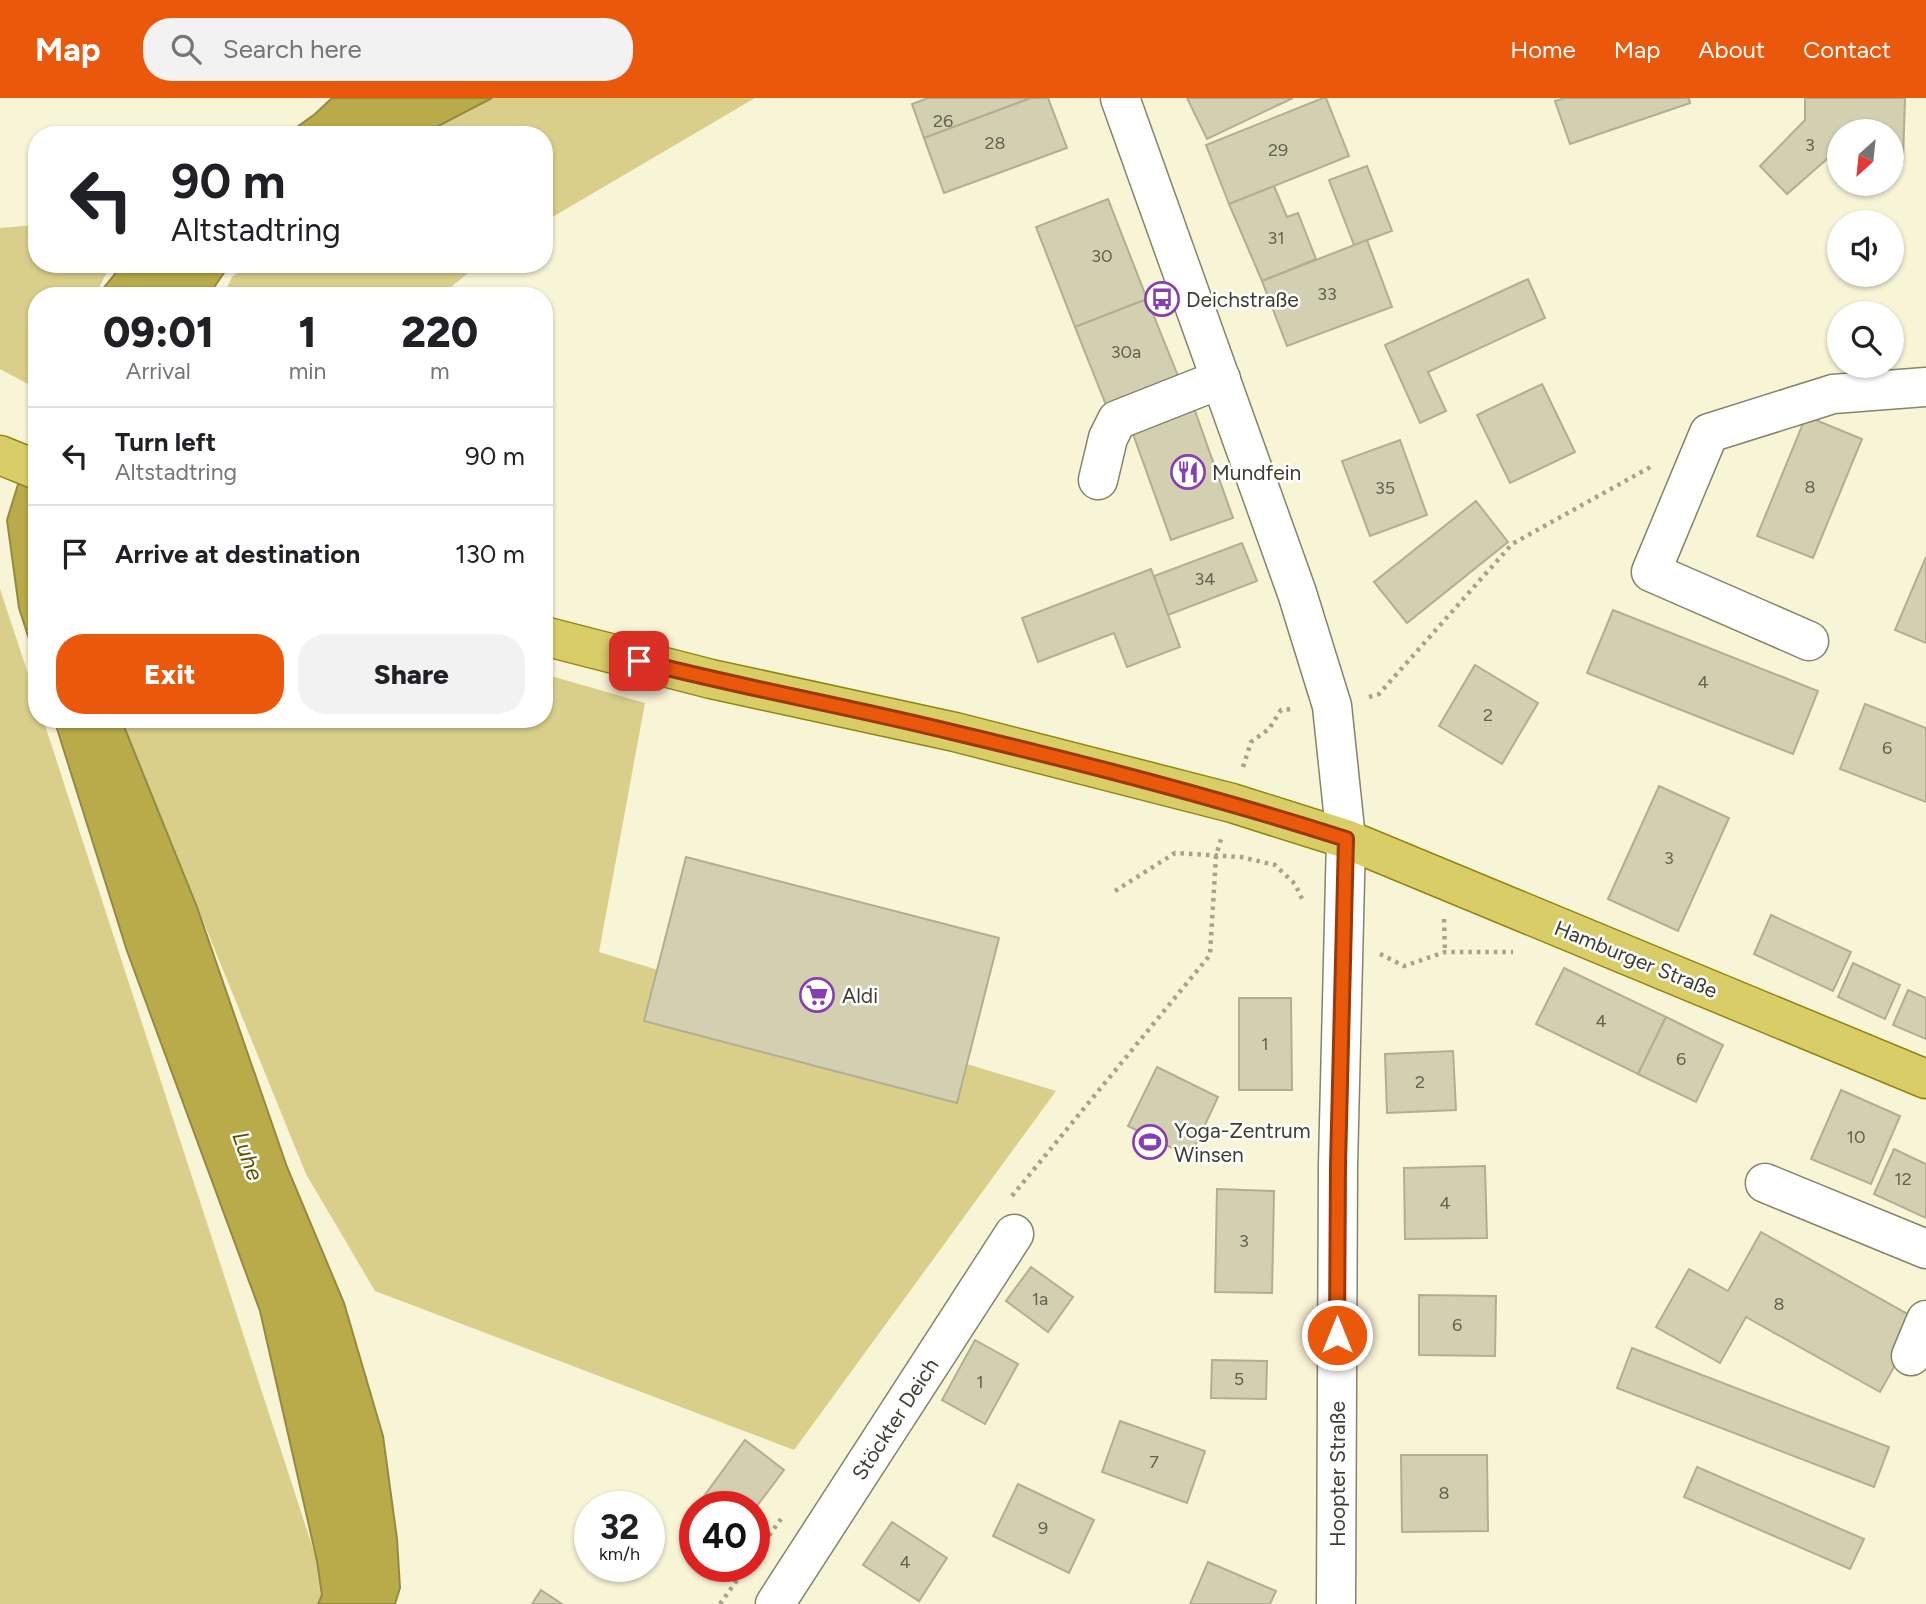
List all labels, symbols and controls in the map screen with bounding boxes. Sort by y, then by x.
search box [143,18,633,81]
text: Map [35,30,101,69]
icon: search [167,30,205,68]
text: Search here [223,33,362,65]
text: Home [1510,35,1576,64]
text: Map [1614,35,1660,64]
text: About [1698,35,1765,64]
text: Contact [1803,35,1891,64]
house number: 26 [933,110,953,132]
north arrow [1827,119,1904,196]
map controls [1827,119,1904,378]
house number: 28 [984,132,1006,154]
house number: 3 [1805,134,1815,156]
house number: 29 [1268,139,1288,161]
text: 90 m [171,151,286,210]
icon: left [56,154,147,245]
button: sound [1827,210,1904,287]
text: Altstadtring [171,211,341,249]
house number: 31 [1267,227,1285,249]
house number: 30 [1091,245,1113,267]
bus stop icon: Deichstraße [1143,280,1181,318]
house number: 33 [1317,283,1337,305]
place label: Deichstraße [1186,287,1299,312]
button: search [1827,301,1904,378]
text: 09:01 [103,307,214,358]
text: 1 [299,307,317,358]
text: 220 [401,307,478,358]
house number: 30a [1111,341,1141,363]
text: Arrival [126,357,191,385]
text: min [289,357,326,385]
text: m [430,357,449,385]
text: Turn left [115,426,216,458]
icon: left [56,437,94,475]
text: 90 m [465,440,525,472]
restaurant icon: Mundfein [1169,453,1207,491]
text: Altstadtring [115,458,237,486]
place label: Mundfein [1212,460,1301,485]
house number: 8 [1804,476,1816,498]
house number: 35 [1375,477,1395,499]
icon: arrive [56,535,94,573]
text: Arrive at destination [115,538,360,570]
text: 130 m [455,538,525,570]
house number: 34 [1195,568,1215,590]
pin [609,631,669,691]
button: Exit [56,634,284,714]
button: Share [298,634,525,714]
icon: arrive [620,642,658,680]
house number: 4 [1697,671,1709,693]
house number: 2 [1483,704,1493,726]
house number: 6 [1882,737,1892,759]
house number: 3 [1664,847,1674,869]
street label: Hamburger Straße [1551,915,1721,1003]
supermarket icon: Aldi [798,976,836,1014]
place label: Aldi [842,983,878,1008]
house number: 4 [1595,1010,1607,1032]
house number: 1 [1261,1033,1269,1055]
house number: 6 [1676,1048,1686,1070]
house number: 2 [1415,1071,1425,1093]
place label: Yoga-Zentrum Winsen [1174,1118,1311,1167]
sports icon: Yoga-Zentrum Winsen [1131,1123,1169,1161]
house number: 10 [1847,1126,1865,1148]
water label: Luhe [226,1128,270,1185]
house number: 12 [1894,1168,1912,1190]
house number: 4 [1439,1192,1451,1214]
house number: 3 [1239,1230,1249,1252]
house number: 1a [1032,1288,1048,1310]
house number: 8 [1773,1293,1785,1315]
position arrow [1300,1298,1374,1372]
house number: 6 [1452,1314,1462,1336]
street label: Stöckter Deich [846,1353,944,1485]
house number: 5 [1234,1368,1244,1390]
house number: 1 [976,1371,984,1393]
street label: Hoopter Straße [1325,1401,1350,1547]
house number: 7 [1149,1451,1159,1473]
house number: 8 [1438,1482,1450,1504]
speed limit sign: 40 [679,1491,770,1582]
text: 32 [600,1506,639,1548]
house number: 9 [1038,1517,1048,1539]
text: km/h [599,1543,640,1565]
house number: 4 [899,1551,911,1573]

